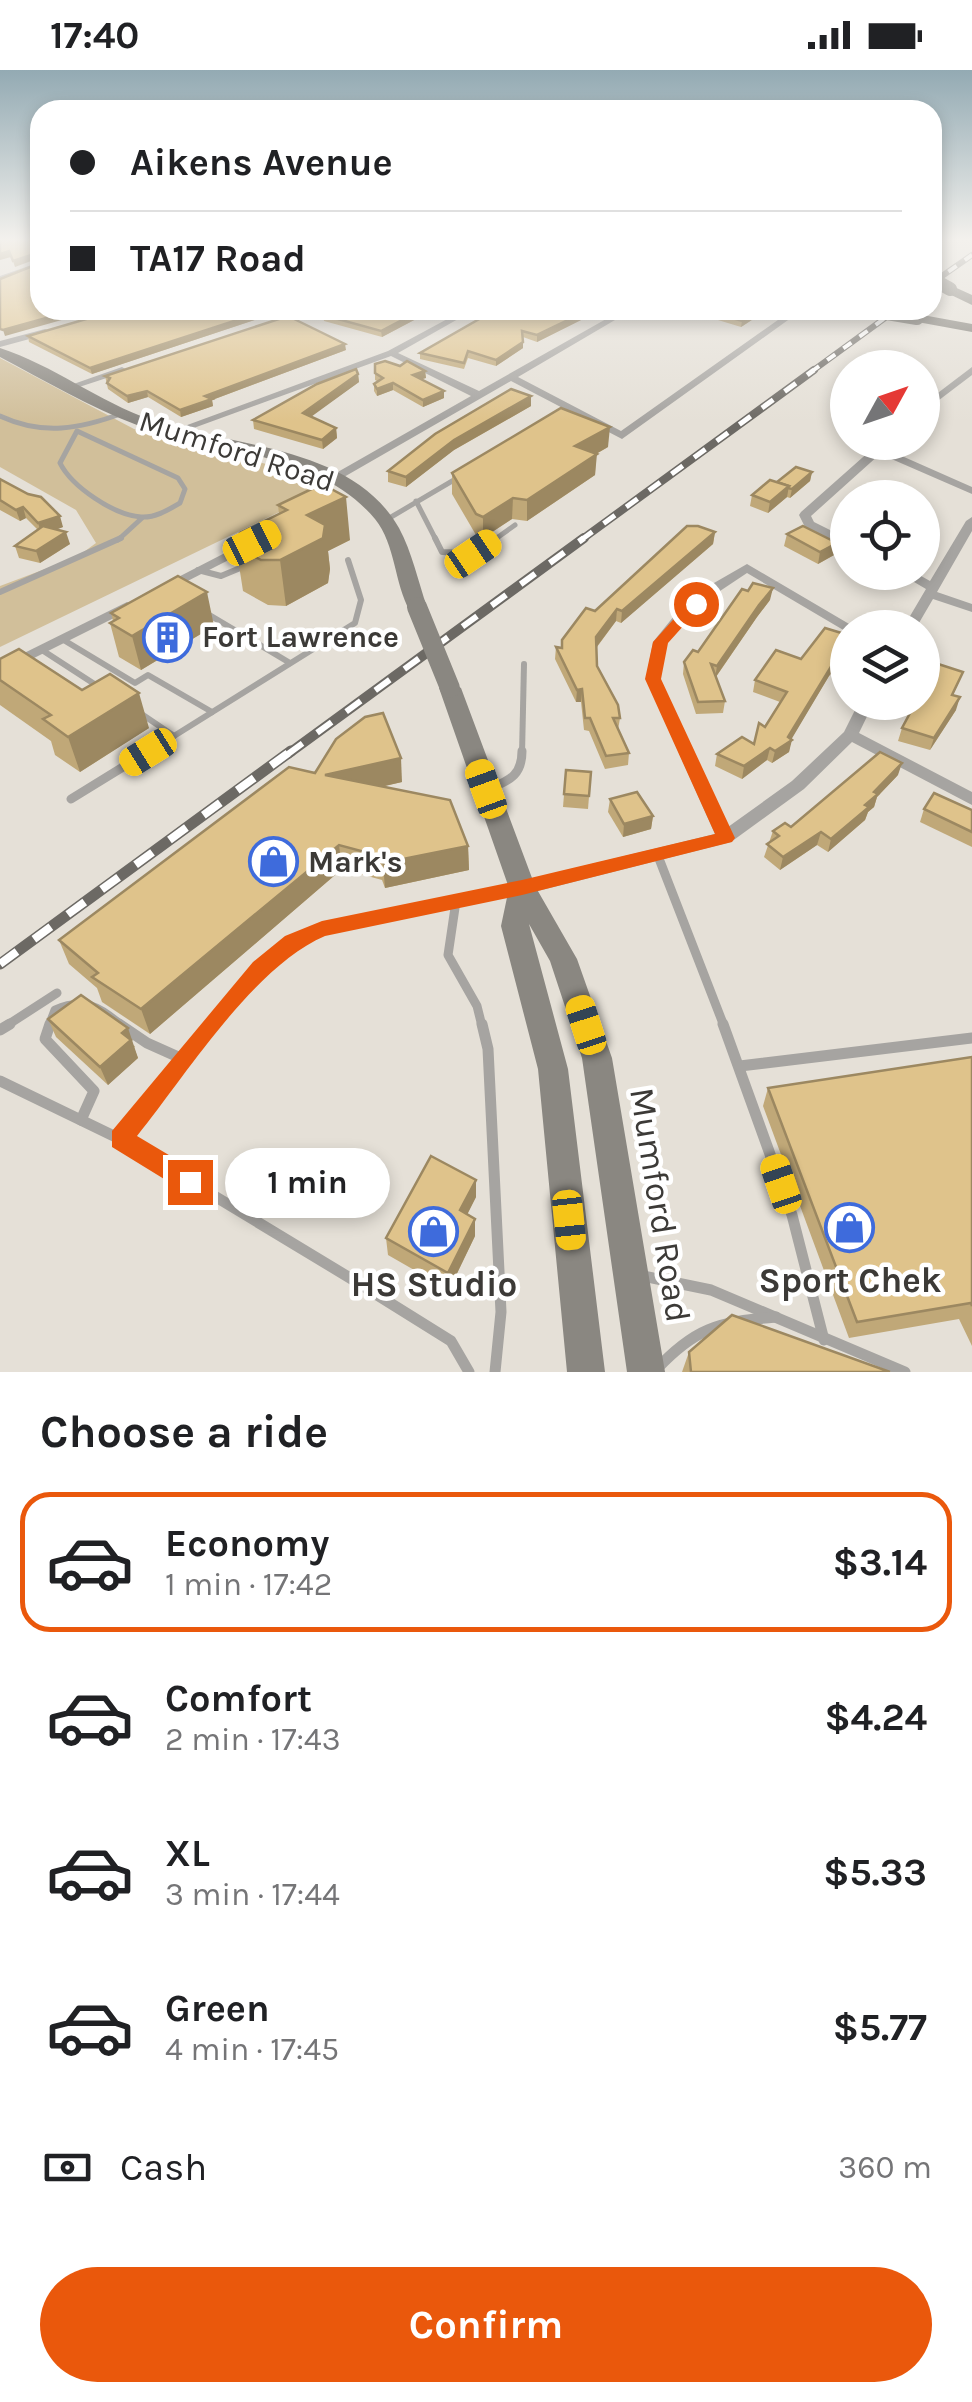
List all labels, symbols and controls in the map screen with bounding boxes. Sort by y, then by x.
text: 17:40 [50,13,139,58]
text: Aikens Avenue [130,140,393,185]
text: TA17 Road [130,236,306,281]
north arrow [830,350,940,460]
map controls [830,350,940,720]
street label: Mumford Road [135,402,339,500]
button: locate [830,480,940,590]
car [218,516,286,570]
car [440,525,506,583]
route start [674,582,719,627]
button: layers [830,610,940,720]
building icon: Fort Lawrence [141,611,193,663]
place label: Fort Lawrence [202,619,399,655]
car [115,723,181,781]
car [462,756,510,822]
shop icon: Mark's [247,836,299,888]
place label: Mark's [308,844,403,880]
car [562,992,610,1058]
street label: Mumford Road [621,1085,699,1325]
callout: 1 min [225,1147,390,1217]
car [757,1151,805,1217]
route end [168,1160,213,1205]
text: 1 min [267,1164,348,1201]
car [551,1189,587,1251]
shop icon: Sport Chek [824,1202,876,1254]
shop icon: HS Studio [408,1206,460,1258]
place label: Sport Chek [758,1260,942,1301]
place label: HS Studio [351,1264,517,1305]
text: Choose a ride [40,1406,328,1458]
icon: car [45,1517,135,1607]
text: Economy [165,1521,329,1566]
text: $3.14 [833,1540,927,1585]
text: 1 min · 17:42 [165,1566,332,1603]
icon: car [45,1672,135,1762]
text: Comfort [165,1676,312,1721]
text: $4.24 [824,1695,927,1740]
text: 2 min · 17:43 [165,1721,341,1758]
icon: car [45,1827,135,1917]
text: XL [165,1831,210,1876]
text: $5.33 [823,1850,927,1895]
text: 3 min · 17:44 [165,1876,340,1913]
icon: car [45,1982,135,2072]
text: Green [165,1986,270,2031]
text: $5.77 [833,2005,927,2050]
text: 4 min · 17:45 [165,2031,339,2068]
icon: cash [40,2140,95,2195]
text: Cash [120,2145,207,2190]
text: 360 m [838,2149,932,2186]
button: Confirm [40,2267,932,2382]

